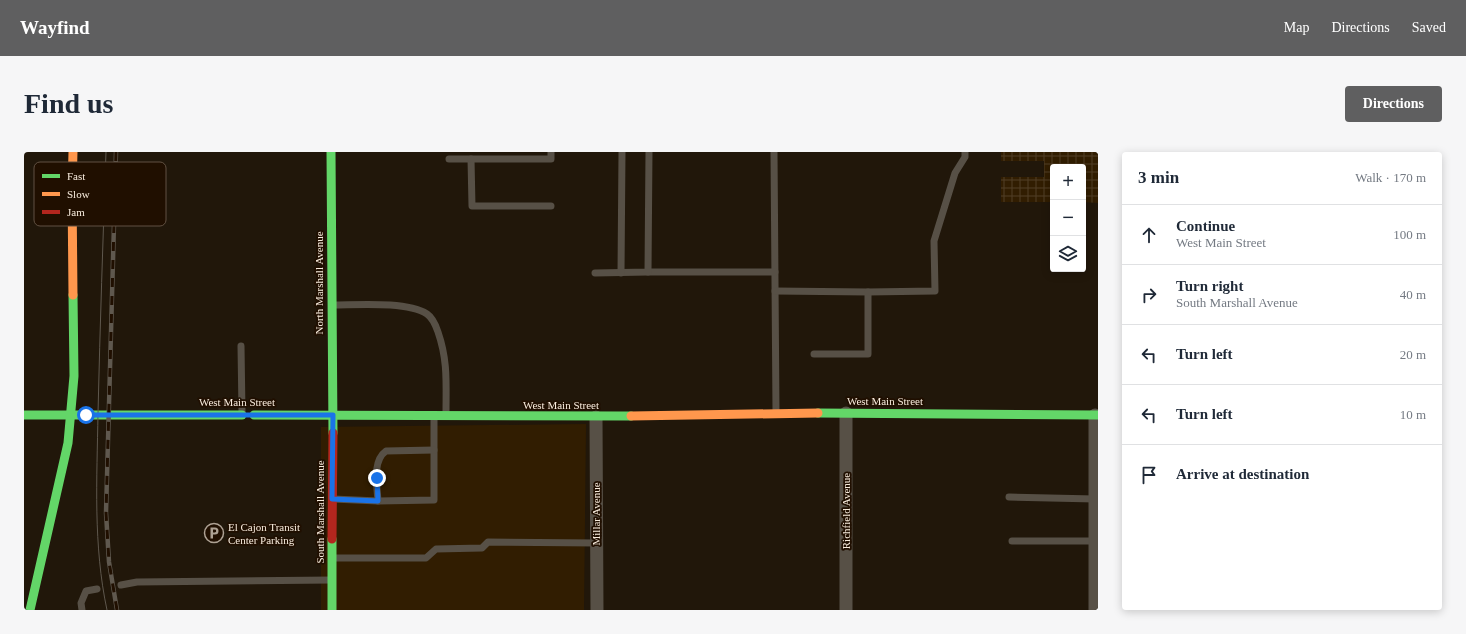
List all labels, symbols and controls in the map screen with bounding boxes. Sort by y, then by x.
text: Wayfind [20,17,90,38]
text: Map [1284,20,1309,35]
text: Directions [1331,20,1390,35]
text: Saved [1412,20,1446,35]
button: Directions [1345,86,1442,122]
text: Find us [24,88,114,119]
legend [34,162,166,226]
map controls [1050,164,1086,272]
button: + [1050,164,1086,200]
text: 3 min [1138,168,1179,187]
text: Fast [67,170,85,182]
text: Walk · 170 m [1355,170,1426,185]
text: Slow [67,188,90,200]
button: − [1050,200,1086,236]
text: Jam [67,206,85,218]
text: Continue [1176,218,1235,234]
icon: ahead [1138,224,1160,246]
text: 100 m [1393,227,1426,242]
street label: North Marshall Avenue [313,231,325,335]
text: West Main Street [1176,235,1266,250]
button: layers [1050,236,1086,272]
text: Turn right [1176,278,1243,294]
icon: right [1138,284,1160,306]
text: 40 m [1400,287,1426,302]
text: South Marshall Avenue [1176,295,1298,310]
icon: left [1138,344,1160,366]
text: Turn left [1176,346,1233,362]
text: 20 m [1400,347,1426,362]
street label: West Main Street [847,395,923,407]
street label: West Main Street [199,396,275,408]
street label: West Main Street [523,399,599,411]
icon: left [1138,404,1160,426]
route start [77,406,95,424]
text: Turn left [1176,406,1233,422]
text: 10 m [1400,407,1426,422]
street label: South Marshall Avenue [314,460,326,564]
icon: arrive [1138,464,1160,486]
text: Arrive at destination [1176,466,1309,482]
route end [368,469,386,487]
street label: Richfield Avenue [840,473,852,549]
street label: Millar Avenue [590,482,602,546]
place label: El Cajon Transit Center Parking [228,521,300,546]
parking icon: El Cajon Transit Center Parking [203,522,225,544]

